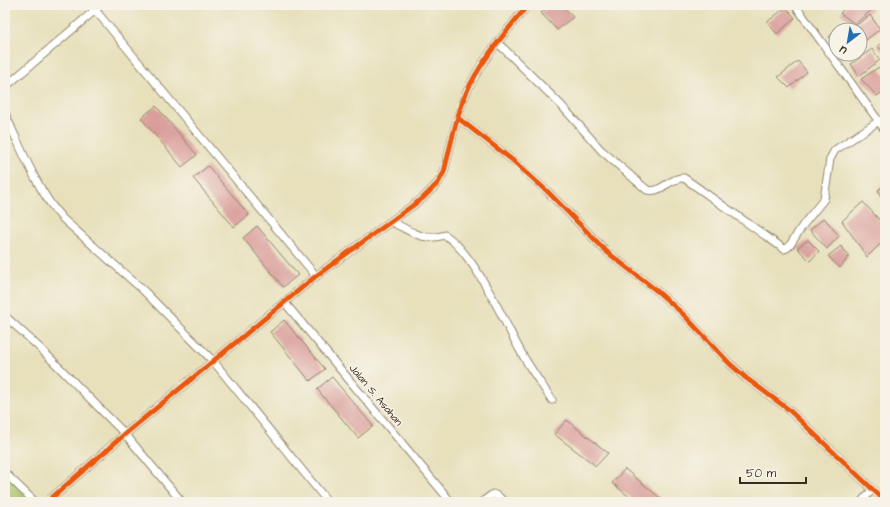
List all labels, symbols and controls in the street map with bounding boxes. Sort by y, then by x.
north arrow [828,22,868,62]
text: U [837,42,850,59]
street label: Jalan S. Asahan [346,361,407,429]
scale bar [740,459,806,485]
text: 50 m [746,465,777,482]

